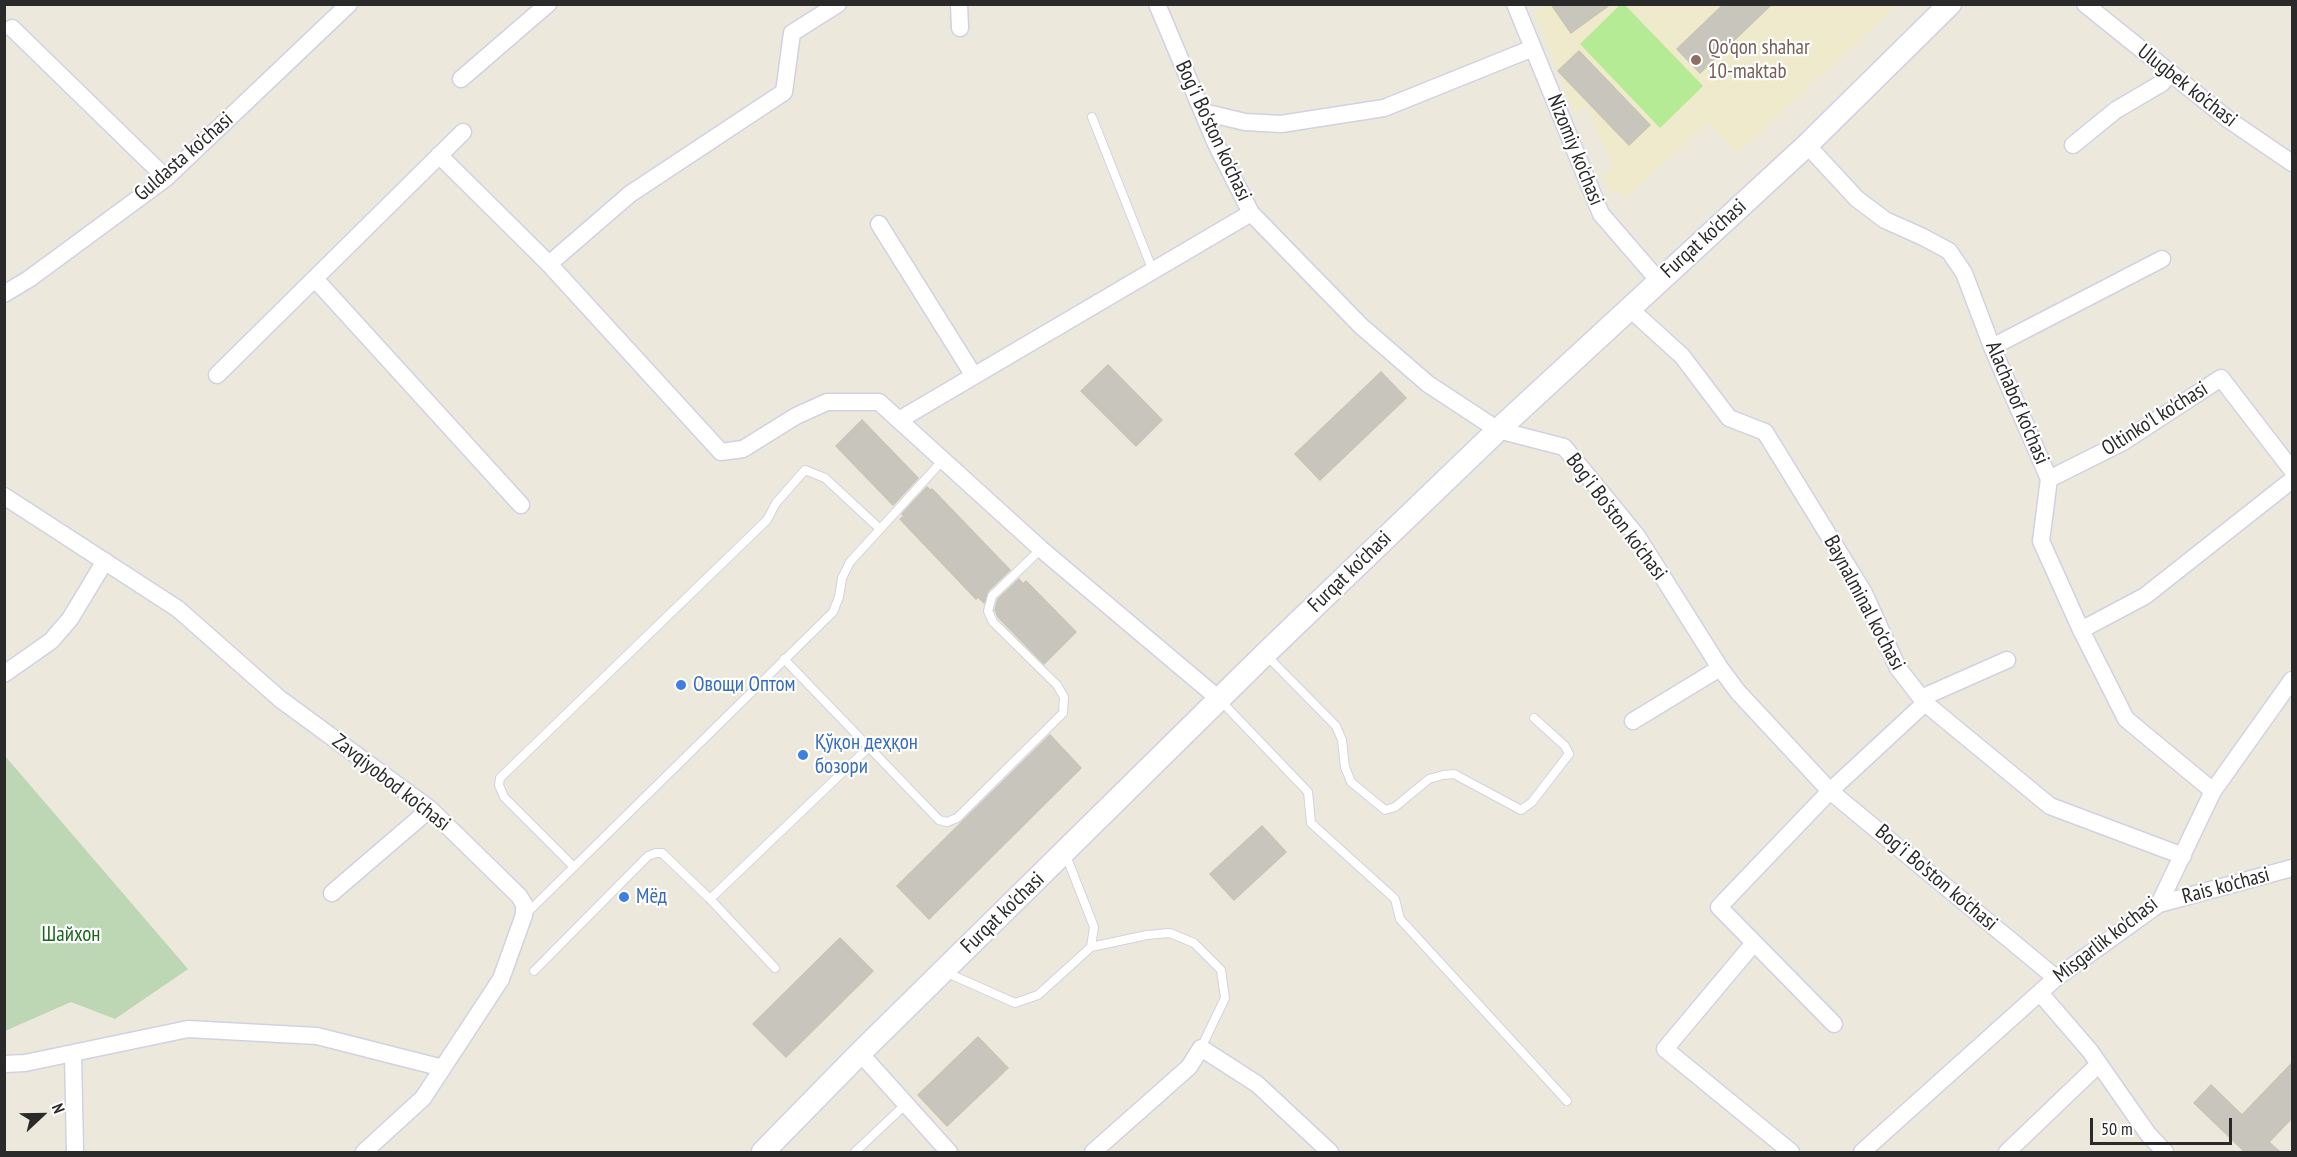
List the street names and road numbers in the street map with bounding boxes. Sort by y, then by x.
street label: Ulugbek ko'chasi [2132,39,2242,133]
street label: Bog'i Bo'ston ko'chasi [1169,57,1257,205]
street label: Nizomiy ko'chasi [1541,91,1609,209]
street label: Guldasta ko'chasi [130,107,238,207]
street label: Furqat ko'chasi [1656,194,1752,284]
street label: Alachabof ko'chasi [1980,338,2054,468]
street label: Oltinko'l ko'chasi [2097,377,2213,461]
street label: Bog'i Bo'ston ko'chasi [1560,449,1672,585]
street label: Furqat ko'chasi [1303,526,1397,618]
street label: Baynalminal ko'chasi [1818,531,1910,675]
street label: Zavqiyobod ko'chasi [327,729,455,837]
street label: Bog'i Bo'ston ko'chasi [1870,820,2002,936]
street label: Rais ko'chasi [2180,862,2272,910]
street label: Furqat ko'chasi [956,867,1050,959]
street label: Misgarlik ko'chasi [2049,892,2163,988]

